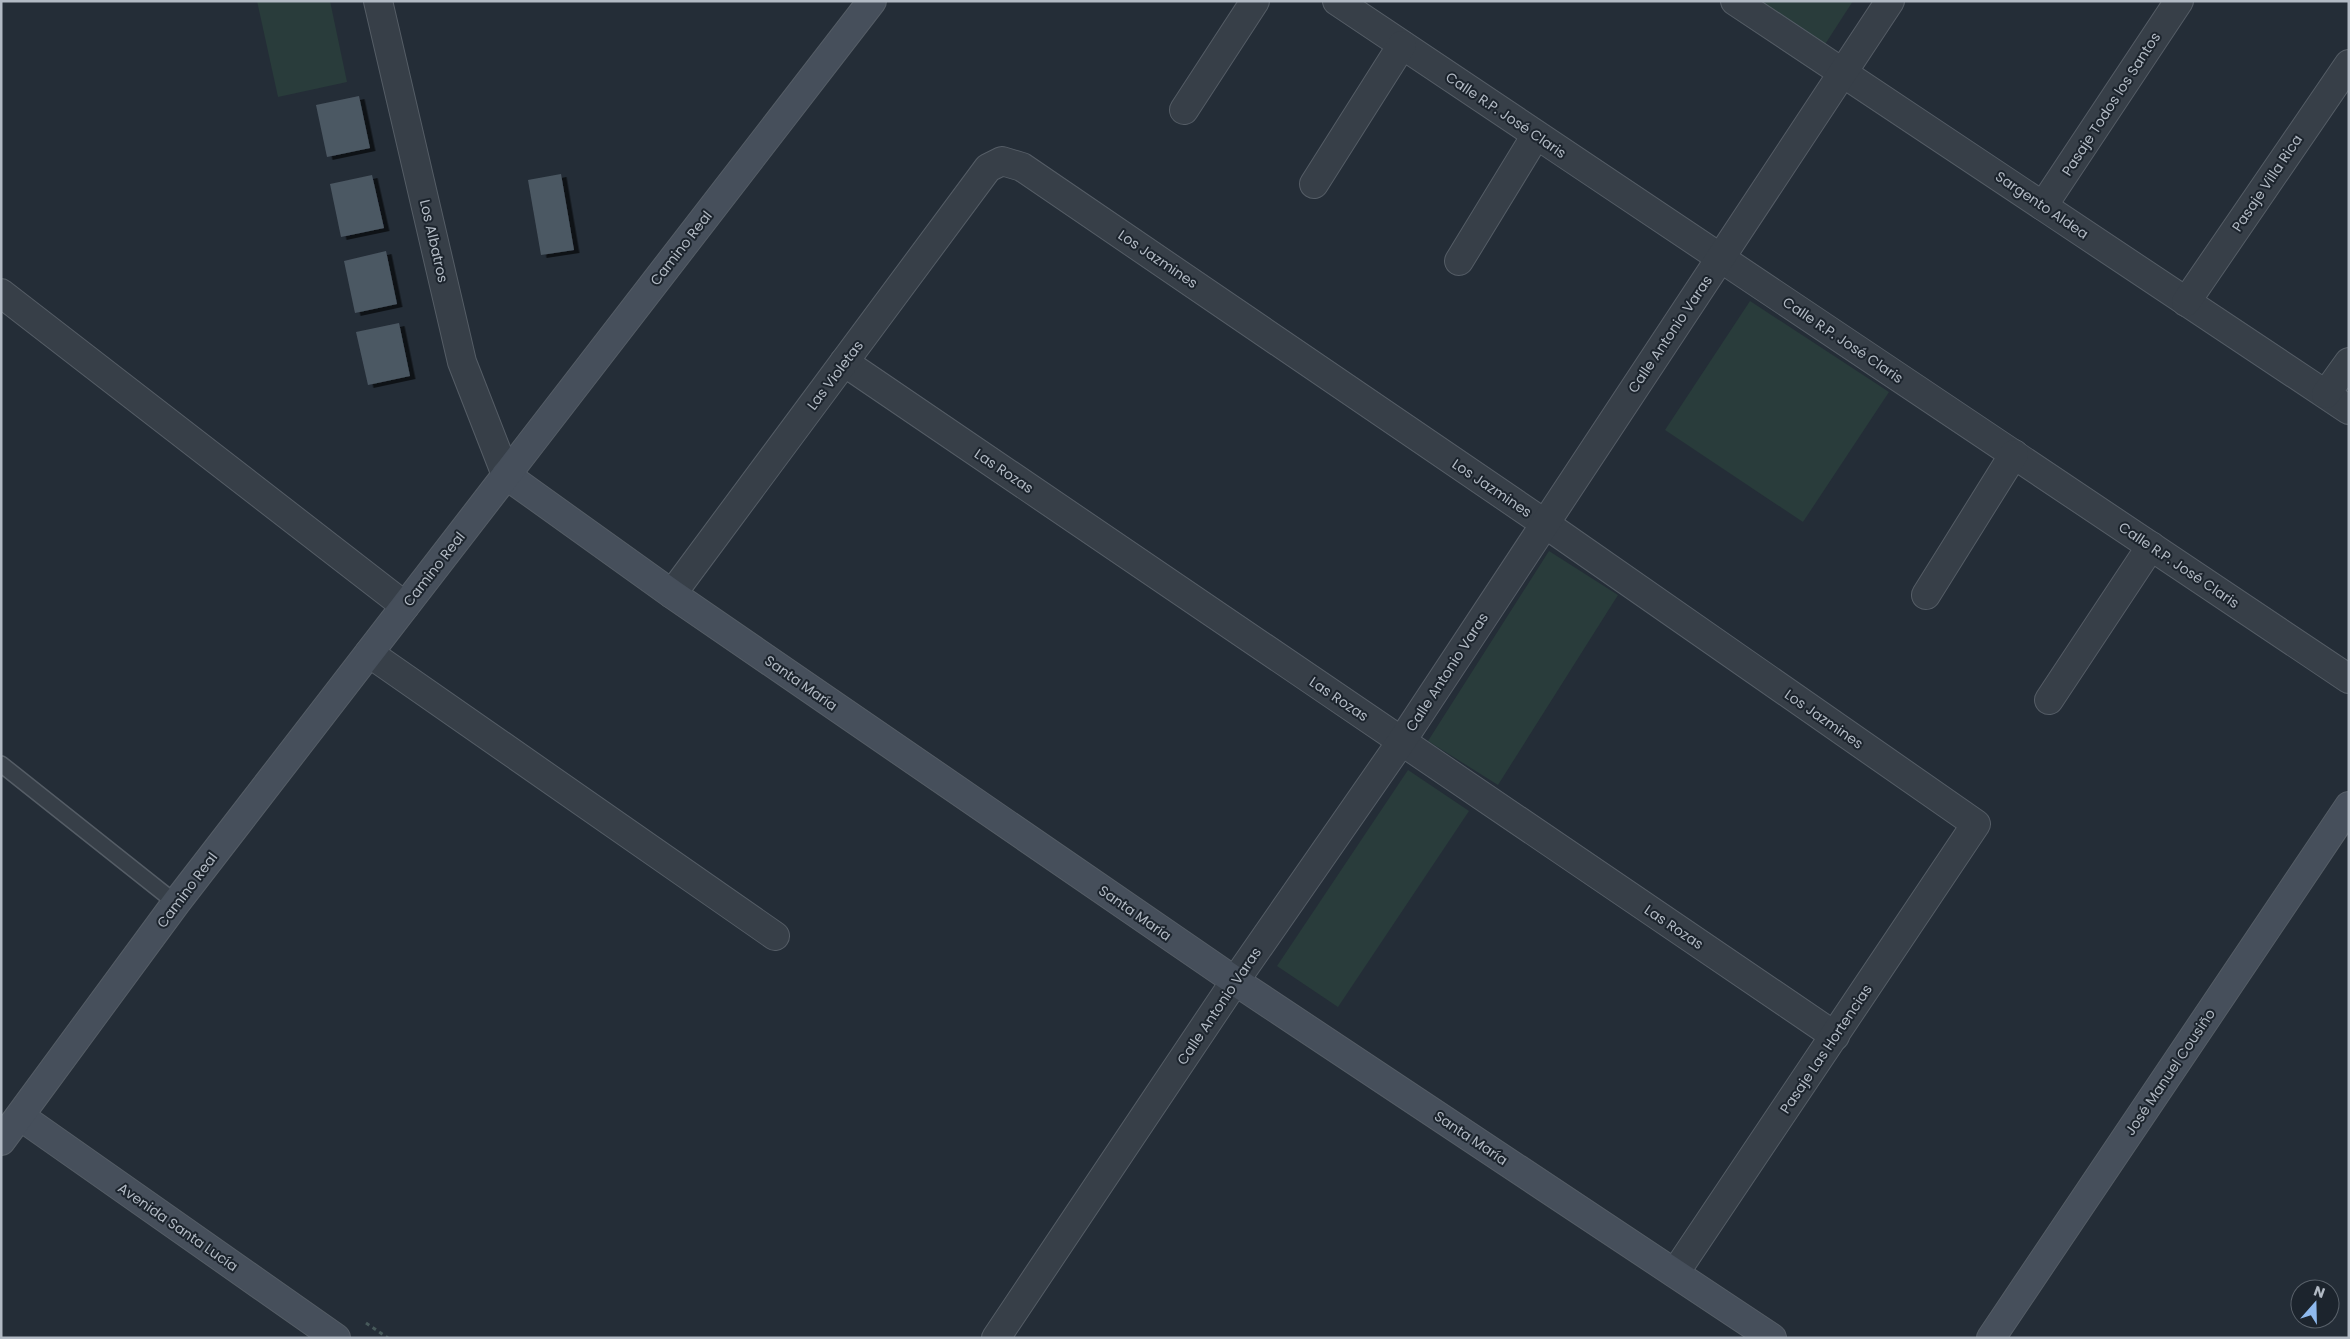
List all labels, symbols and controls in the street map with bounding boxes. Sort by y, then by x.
street label: Pasaje Todos los Santos [2057,28,2165,180]
street label: Calle R.P. José Claris [1442,67,1570,163]
street label: Pasaje Villa Rica [2227,131,2307,235]
street label: Sargento Aldea [1992,166,2092,244]
street label: Los Albatros [415,198,453,284]
street label: Camino Real [645,206,717,290]
street label: Los Jazmines [1114,225,1202,293]
street label: Calle Antonio Varas [1623,271,1717,397]
street label: Calle R.P. José Claris [1779,292,1907,388]
street label: Las Violetas [802,336,868,414]
street label: Las Rozas [971,444,1037,498]
street label: Los Jazmines [1448,454,1536,522]
street label: Calle R.P. José Claris [2115,517,2243,613]
street label: Camino Real [398,527,470,611]
street label: Calle Antonio Varas [1401,609,1493,735]
street label: Santa María [761,651,841,715]
street label: Las Rozas [1306,672,1372,726]
street label: Los Jazmines [1781,684,1867,754]
street label: Camino Real [152,848,222,932]
street label: Santa María [1095,881,1175,945]
street label: Las Rozas [1641,900,1707,954]
street label: Calle Antonio Varas [1172,943,1266,1069]
street label: Pasaje Las Hortencias [1775,980,1877,1118]
street label: José Manuel Cousiño [2120,1005,2220,1139]
street label: Santa María [1430,1106,1512,1170]
street label: Avenida Santa Lucía [114,1178,242,1276]
north arrow [2290,1279,2340,1329]
text: N [2311,1281,2328,1303]

